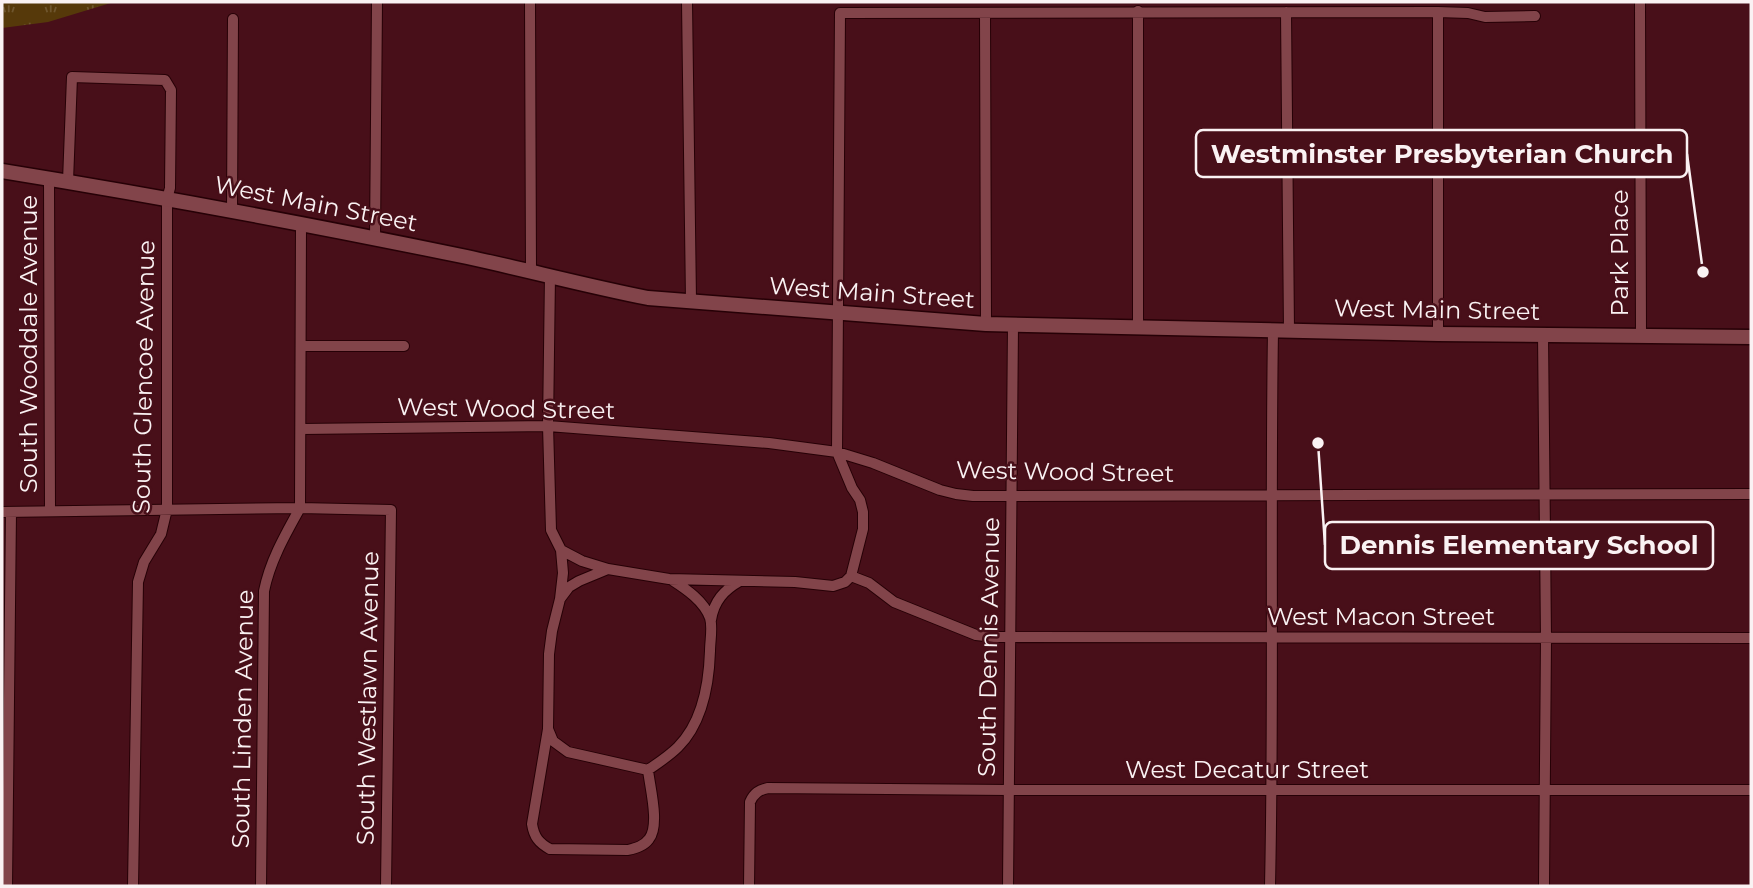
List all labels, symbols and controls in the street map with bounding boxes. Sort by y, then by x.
callout: Westminster Presbyterian Church [1196,130,1687,177]
text: Westminster Presbyterian Church [1211,138,1673,170]
street label: West Main Street [212,170,420,237]
street label: Park Place [1605,190,1634,316]
street label: South Wooddale Avenue [14,195,43,493]
street label: South Glencoe Avenue [127,240,160,514]
street label: West Main Street [768,271,976,314]
street label: West Main Street [1334,293,1541,326]
street label: West Wood Street [397,392,616,425]
street label: West Wood Street [956,455,1175,488]
street label: South Dennis Avenue [972,517,1005,777]
callout: Dennis Elementary School [1325,522,1713,569]
text: Dennis Elementary School [1339,529,1699,561]
street label: South Westlawn Avenue [350,551,385,845]
street label: South Linden Avenue [226,589,259,849]
street label: West Macon Street [1267,602,1495,631]
street label: West Decatur Street [1125,755,1369,784]

